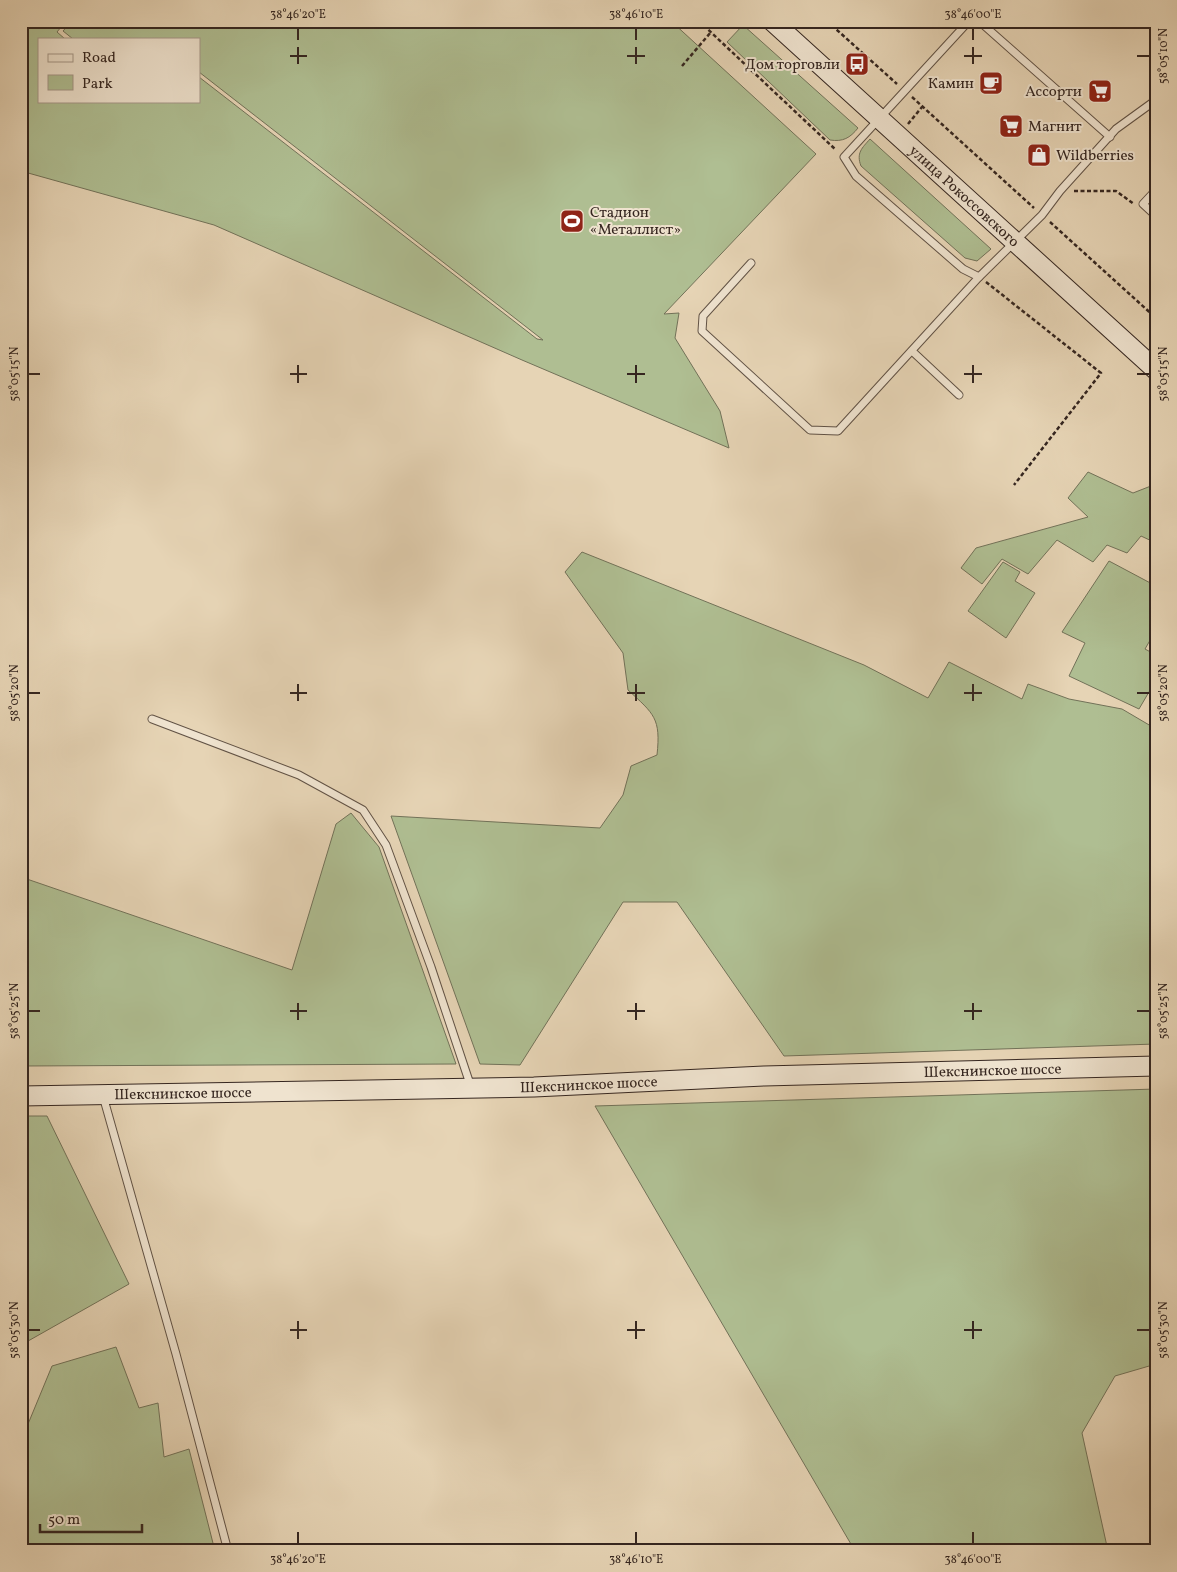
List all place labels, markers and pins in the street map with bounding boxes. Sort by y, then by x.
bus stop icon: Дом торговли [844,51,870,77]
place label: Дом торговли [745,55,840,76]
cafe icon: Камин [978,70,1004,96]
place label: Камин [928,74,974,95]
supermarket icon: Ассорти [1087,78,1113,104]
place label: Ассорти [1025,82,1082,103]
supermarket icon: Магнит [998,113,1024,139]
place label: Магнит [1028,117,1082,138]
shop icon: Wildberries [1026,142,1052,168]
place label: Wildberries [1056,146,1134,167]
place label: Стадион «Металлист» [590,203,681,241]
sports icon: Стадион «Металлист» [559,208,585,234]

